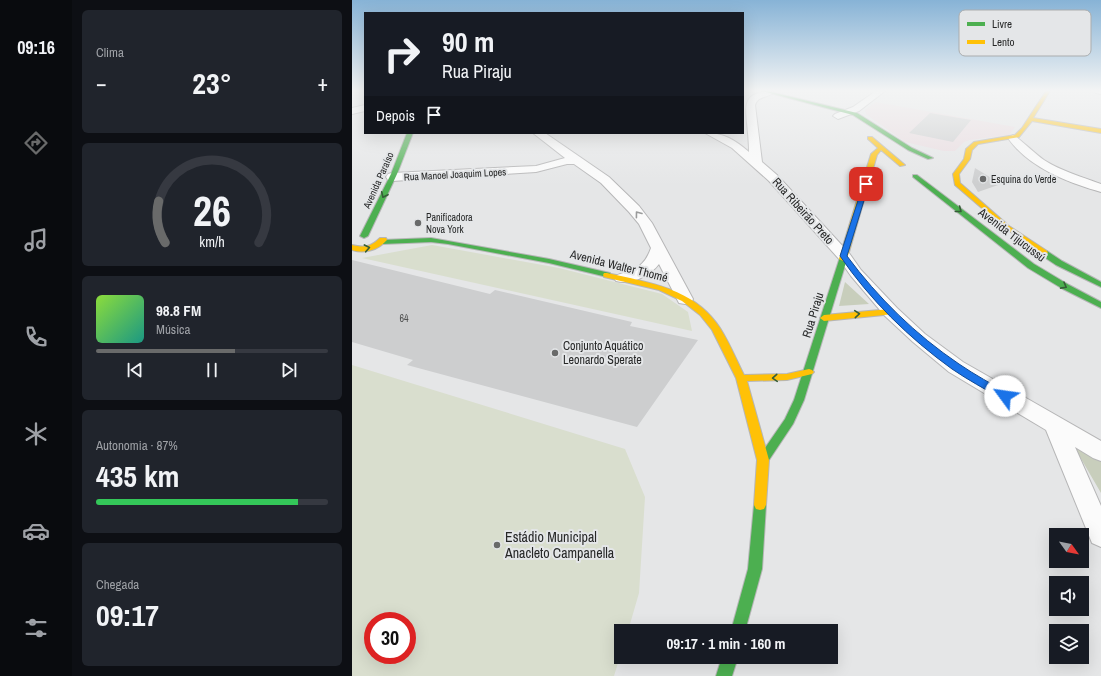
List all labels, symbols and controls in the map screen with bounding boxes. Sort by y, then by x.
legend [959,10,1091,56]
text: Livre [992,17,1012,31]
text: 90 m [442,23,494,61]
icon: right [376,28,428,80]
text: 09:16 [17,35,55,60]
text: Lento [992,35,1015,49]
text: Clima [96,44,124,61]
text: Rua Piraju [442,59,512,84]
text: 23° [192,63,232,103]
text: − [96,68,107,98]
text: + [317,68,328,98]
icon: arrive [423,104,445,126]
text: Depois [376,105,415,126]
icon: directions [22,129,50,157]
street label: Avenida Paraíso [360,150,397,211]
street label: Rua Manoel Joaquim Lopes [403,165,507,184]
pin [849,167,883,201]
icon: arrive [855,173,877,195]
place label: Esquina do Verde [991,173,1057,186]
street label: Rua Ribeirão Preto [769,174,837,248]
marker: Esquina do Verde [978,174,988,184]
text: 26 [193,183,231,239]
one-way arrow [381,190,389,198]
street label: Avenida Tijucussú [974,204,1049,266]
one-way arrow [954,205,961,212]
place label: Panificadora Nova York [426,211,473,236]
one-way arrow [636,212,643,219]
marker: Panificadora Nova York [413,218,423,228]
icon: music [22,226,50,254]
text: km/h [199,231,225,250]
one-way arrow [364,245,370,253]
street label: Avenida Walter Thomé [568,246,669,286]
one-way arrow [1060,281,1067,289]
street label: Rua Piraju [799,290,827,340]
text: 98.8 FM [156,300,201,321]
one-way arrow [854,310,860,319]
house number: 64 [399,312,409,325]
text: Música [156,321,190,338]
icon: phone [22,323,50,351]
place label: Conjunto Aquático Leonardo Sperate [563,338,643,368]
marker: Conjunto Aquático Leonardo Sperate [550,348,560,358]
icon: previous [124,359,146,381]
icon: pause [201,359,223,381]
icon: next [278,359,300,381]
one-way arrow [772,373,778,382]
position arrow [984,375,1026,417]
icon: climate [22,420,50,448]
text: Autonomia · 87% [96,437,178,454]
text: 435 km [96,456,179,496]
icon: car [22,517,50,545]
place label: Estádio Municipal Anacleto Campanella [504,528,615,562]
north arrow [1049,528,1089,568]
map controls [1049,528,1089,664]
marker: Estádio Municipal Anacleto Campanella [492,540,502,550]
text: Chegada [96,576,139,593]
button: sound [1049,576,1089,616]
text: 09:17 [96,595,159,635]
speed limit sign: 30 [364,612,416,664]
icon: filters [22,614,50,642]
button: layers [1049,624,1089,664]
text: 09:17 · 1 min · 160 m [667,633,785,654]

